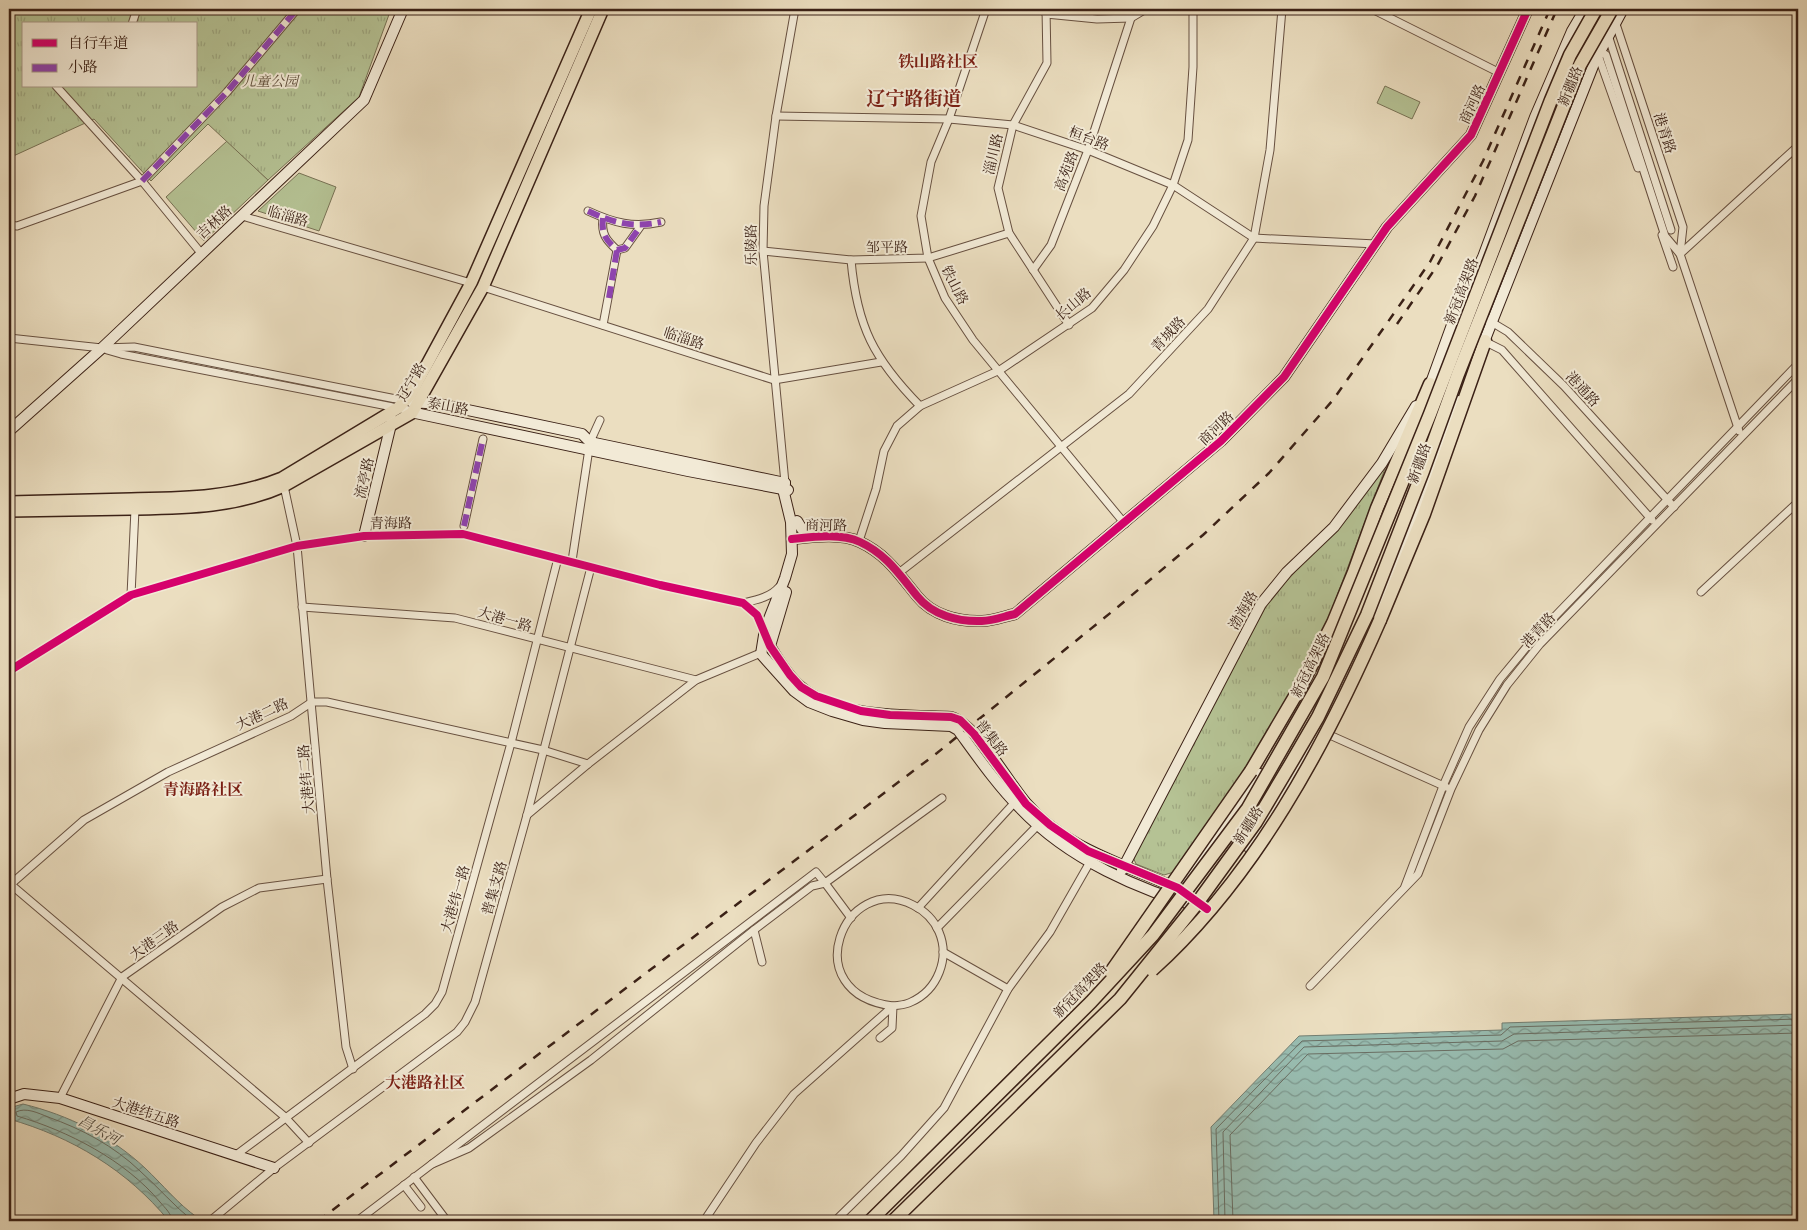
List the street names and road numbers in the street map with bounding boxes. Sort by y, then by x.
street label: 新疆路 [1555,64,1588,110]
street label: 商河路 [1456,82,1491,128]
street label: 港青路 [1648,111,1679,156]
street label: 桓台路 [1065,123,1111,156]
street label: 淄川路 [980,132,1008,177]
street label: 高苑路 [1051,149,1084,195]
street label: 吉林路 [193,202,237,244]
street label: 临淄路 [265,203,310,232]
street label: 乐陵路 [743,224,762,266]
street label: 邹平路 [866,239,908,258]
street label: 新冠高架路 [1441,255,1484,328]
street label: 铁山路 [936,263,972,309]
street label: 长山路 [1052,284,1096,326]
street label: 青城路 [1148,313,1190,357]
street label: 临淄路 [661,324,706,355]
street label: 辽宁路 [393,360,431,406]
street label: 港通路 [1561,368,1603,412]
street label: 泰山路 [425,394,470,421]
street label: 商河路 [1195,408,1239,451]
street label: 新疆路 [1404,441,1437,486]
street label: 流亭路 [351,456,379,501]
street label: 青海路 [370,515,412,534]
street label: 商河路 [805,517,847,536]
street label: 渤海路 [1226,588,1263,634]
street label: 大港一路 [475,604,534,637]
street label: 港青路 [1518,609,1560,653]
street label: 新冠高架路 [1287,630,1335,701]
street label: 大港二路 [233,695,292,736]
street label: 普集路 [970,717,1011,761]
street label: 大港纬二路 [295,743,320,815]
street label: 新疆路 [1230,803,1268,849]
street label: 普集支路 [479,859,512,918]
street label: 大港纬一路 [438,863,475,936]
street label: 大港三路 [126,917,183,965]
street label: 新冠高架路 [1050,959,1112,1023]
street label: 大港纬五路 [109,1094,182,1133]

